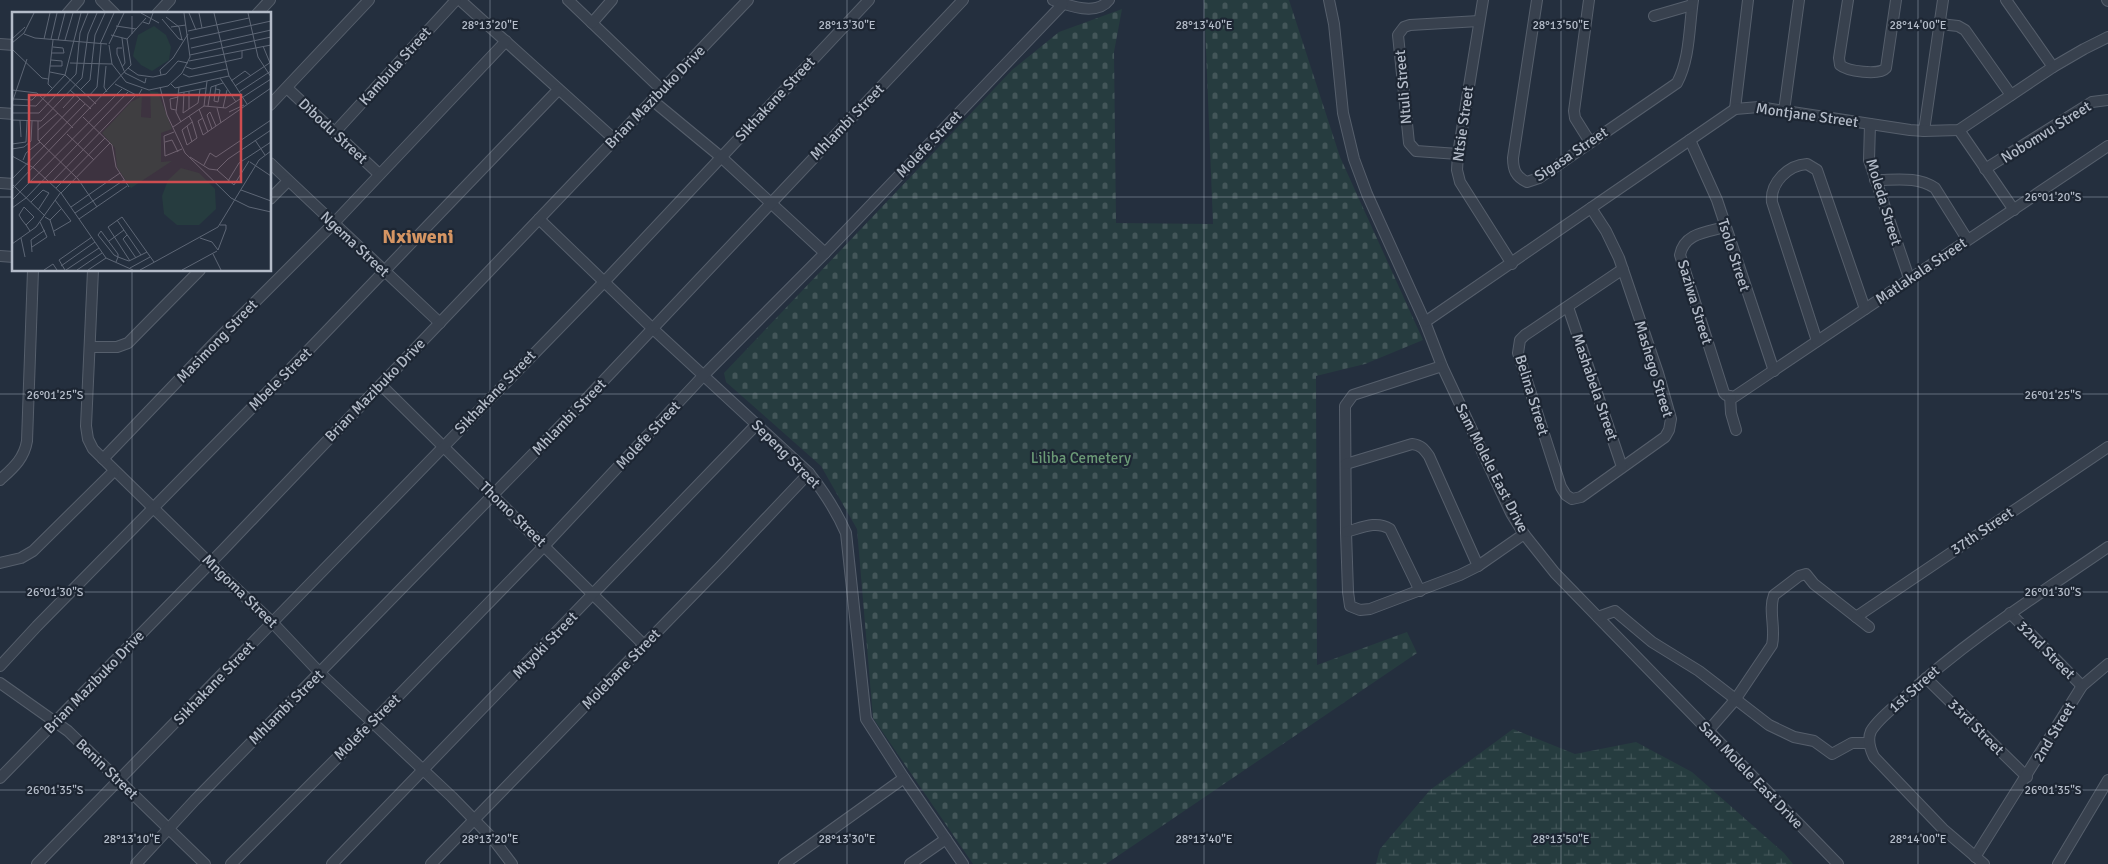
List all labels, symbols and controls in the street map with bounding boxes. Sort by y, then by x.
inset map [12,12,271,271]
text: 28°13'20"E [461,18,519,33]
text: 28°13'30"E [818,18,876,33]
text: 28°13'40"E [1175,18,1233,33]
text: 28°13'50"E [1532,18,1590,33]
text: 28°14'00"E [1889,18,1947,33]
street label: Kambula Street [355,23,435,109]
street label: Brian Mazibuko Drive [601,42,709,152]
street label: Ntuli Street [1391,49,1415,125]
street label: Sikhakane Street [731,53,819,145]
street label: Mhlambi Street [806,80,888,164]
street label: Ntsie Street [1449,85,1477,163]
street label: Dibodu Street [295,94,371,168]
street label: Nobomvu Street [1998,97,2094,167]
street label: Montjane Street [1755,99,1859,131]
street label: Molefe Street [892,107,966,181]
street label: Sigasa Street [1531,123,1611,185]
street label: Moleda Street [1862,157,1906,247]
text: 26°01'20"S [2024,190,2082,205]
street label: Ngema Street [317,208,393,280]
street label: Tsolo Street [1714,217,1754,293]
district label: Nxiweni [382,224,454,249]
street label: Matlakala Street [1872,234,1970,308]
street label: Saziwa Street [1674,258,1716,346]
street label: Masimong Street [173,296,261,386]
street label: Mashego Street [1631,319,1677,419]
street label: Mashabela Street [1568,331,1622,443]
street label: Brian Mazibuko Drive [321,335,429,445]
street label: Mbele Street [245,344,315,414]
street label: Sikhakane Street [451,347,539,437]
street label: Belina Street [1511,353,1553,437]
street label: Mhlambi Street [528,375,610,459]
text: 26°01'25"S [26,388,84,403]
text: 26°01'25"S [2024,388,2082,403]
street label: Molefe Street [612,397,684,473]
street label: Sam Molele East Drive [1452,400,1532,536]
street label: Sepeng Street [748,416,824,492]
park label: Liliba Cemetery [1031,449,1131,467]
street label: Thomo Street [476,478,550,550]
street label: 37th Street [1947,503,2017,559]
street label: Mngoma Street [199,550,281,632]
text: 26°01'30"S [26,585,84,600]
text: 26°01'30"S [2024,585,2082,600]
street label: Mtyoki Street [509,608,581,682]
street label: 32nd Street [2013,617,2079,683]
street label: Molebane Street [578,625,664,713]
street label: Brian Mazibuko Drive [40,627,148,737]
street label: Sikhakane Street [170,638,258,728]
street label: 1st Street [1885,661,1943,717]
street label: Mhlambi Street [245,666,327,748]
street label: Molefe Street [330,690,404,764]
street label: 33rd Street [1944,695,2008,759]
street label: 2nd Street [2029,699,2079,765]
street label: Sam Molele East Drive [1695,717,1807,833]
street label: Benin Street [72,735,142,803]
text: 26°01'35"S [26,783,84,798]
text: 26°01'35"S [2024,783,2082,798]
text: 28°13'10"E [103,832,161,847]
text: 28°13'20"E [461,832,519,847]
text: 28°13'30"E [818,832,876,847]
text: 28°13'40"E [1175,832,1233,847]
text: 28°13'50"E [1532,832,1590,847]
text: 28°14'00"E [1889,832,1947,847]

